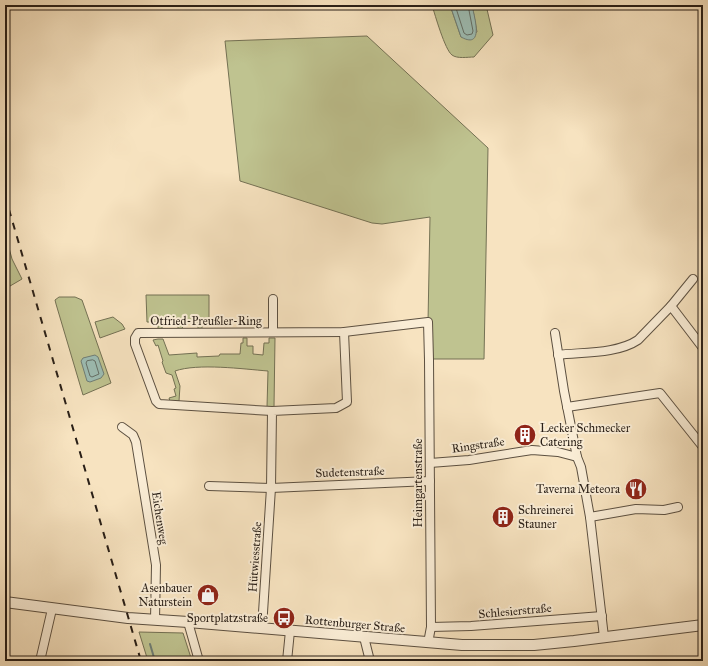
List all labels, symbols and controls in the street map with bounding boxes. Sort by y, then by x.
street label: Otfried-Preußler-Ring [150,314,262,329]
place label: Lecker Schmecker Catering [540,421,631,450]
building icon: Lecker Schmecker Catering [512,422,538,448]
street label: Ringstraße [451,434,505,457]
street label: Heimgartenstraße [411,439,426,527]
street label: Sudetenstraße [315,464,385,480]
restaurant icon: Taverna Meteora [623,476,649,502]
place label: Taverna Meteora [536,482,621,496]
street label: Eichenweg [148,491,171,546]
place label: Schreinerei Stauner [518,503,574,531]
building icon: Schreinerei Stauner [490,504,516,530]
street label: Hütwiesstraße [246,521,264,593]
place label: Asenbauer Naturstein [138,581,193,609]
shop icon: Asenbauer Naturstein [195,582,221,608]
street label: Schlesierstraße [478,601,552,621]
bus stop icon: Sportplatzstraße [271,605,297,631]
place label: Sportplatzstraße [187,611,268,625]
street label: Rottenburger Straße [304,613,406,636]

